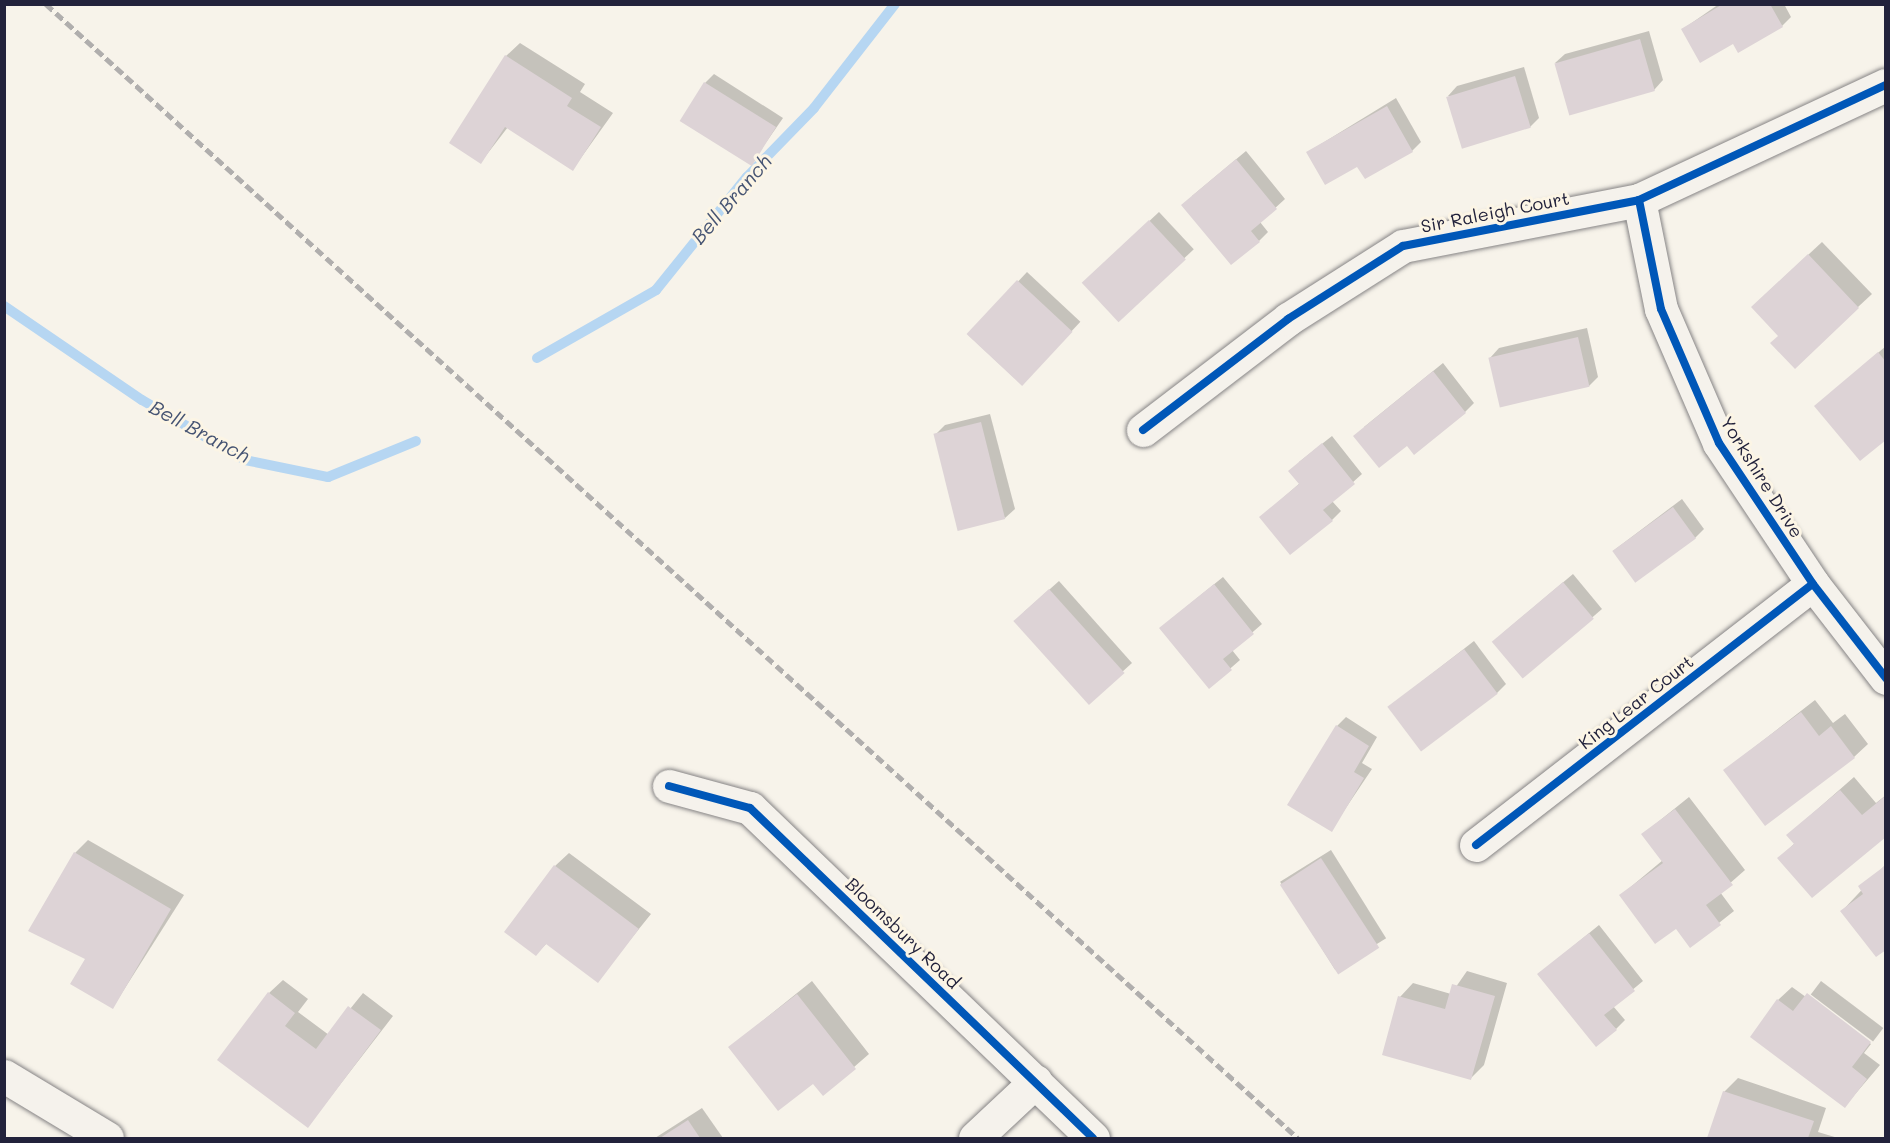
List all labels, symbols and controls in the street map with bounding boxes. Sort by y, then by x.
water label: Bell Branch [686,150,776,248]
street label: Sir Raleigh Court [1419,187,1571,237]
water label: Bell Branch [146,395,254,467]
street label: Yorkshire Drive [1716,412,1808,542]
street label: King Lear Court [1574,651,1698,753]
street label: Bloomsbury Road [841,873,965,993]

